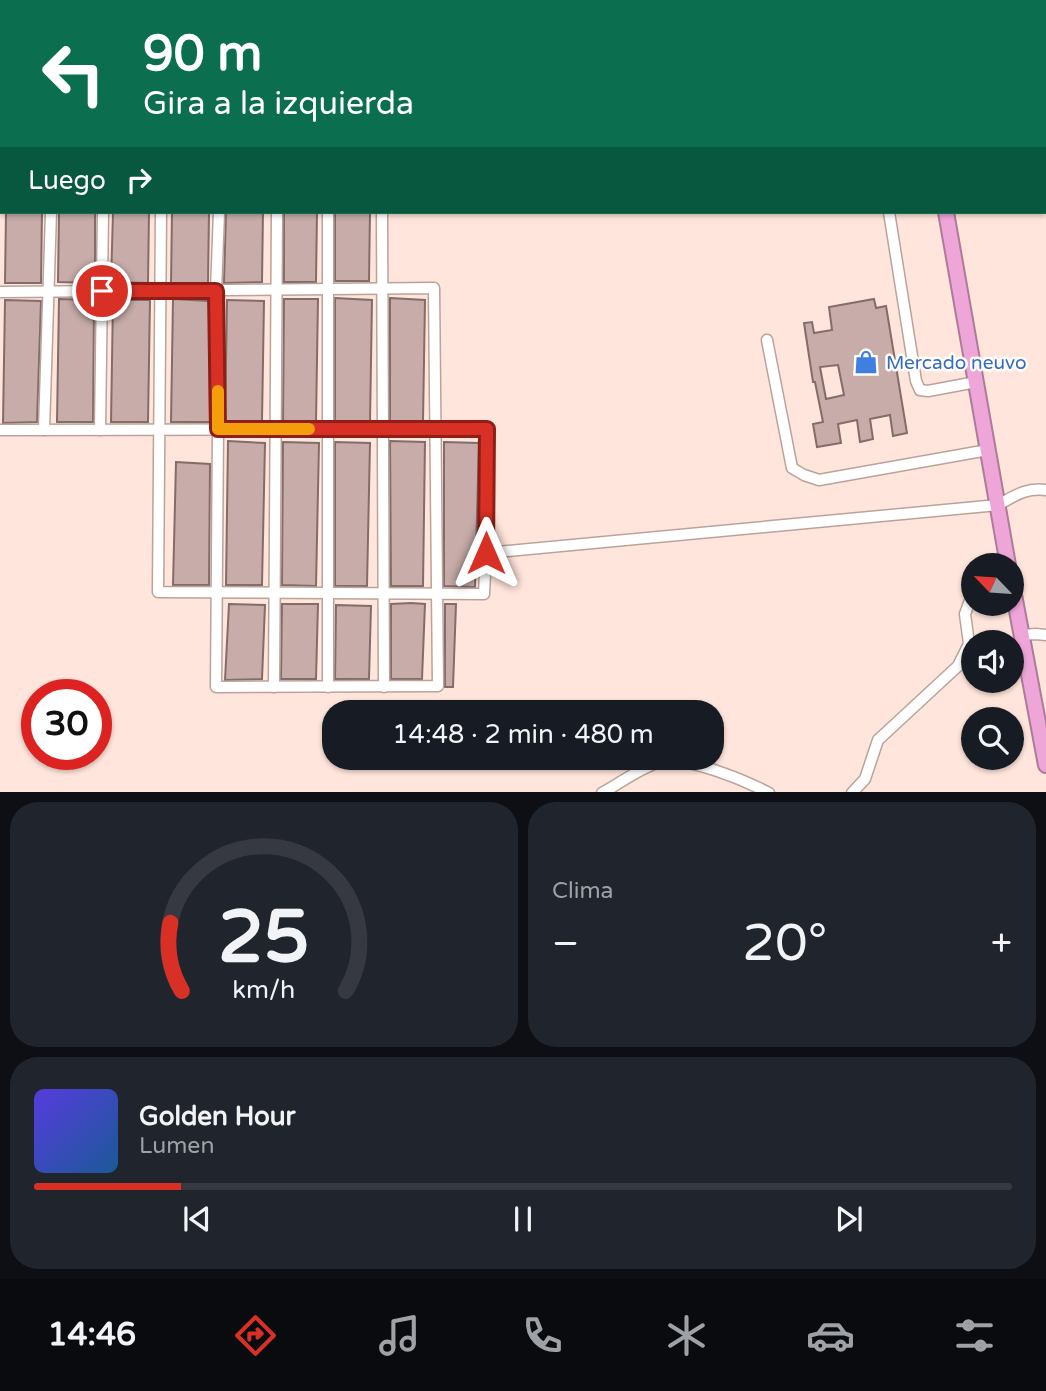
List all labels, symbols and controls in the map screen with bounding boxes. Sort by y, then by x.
text: 90 m [143,25,262,84]
icon: left [28,28,119,119]
text: Gira a la izquierda [143,85,414,123]
icon: right [120,161,158,199]
text: Luego [28,165,106,196]
pin [72,261,132,321]
icon: arrive [83,272,121,310]
shop icon: Mercado neuvo [852,348,880,376]
place label: Mercado neuvo [886,352,1027,374]
position arrow [449,516,523,590]
north arrow [961,553,1024,616]
map controls [961,553,1024,770]
button: sound [961,630,1024,693]
speed limit sign: 30 [21,679,112,770]
button: search [961,707,1024,770]
text: 14:48 · 2 min · 480 m [392,719,654,750]
text: Clima [552,877,613,905]
text: 25 [218,894,310,982]
text: 20° [742,912,827,975]
text: − [552,921,579,967]
text: + [991,921,1012,967]
text: km/h [233,974,295,1004]
text: Golden Hour [139,1101,296,1132]
text: Lumen [139,1132,214,1160]
icon: previous [178,1200,216,1238]
icon: pause [504,1200,542,1238]
icon: next [830,1200,868,1238]
icon: directions [231,1311,280,1360]
icon: music [375,1311,424,1360]
icon: phone [518,1311,567,1360]
icon: climate [662,1311,711,1360]
icon: car [806,1311,855,1360]
icon: filters [950,1311,999,1360]
text: 14:46 [47,1316,136,1354]

